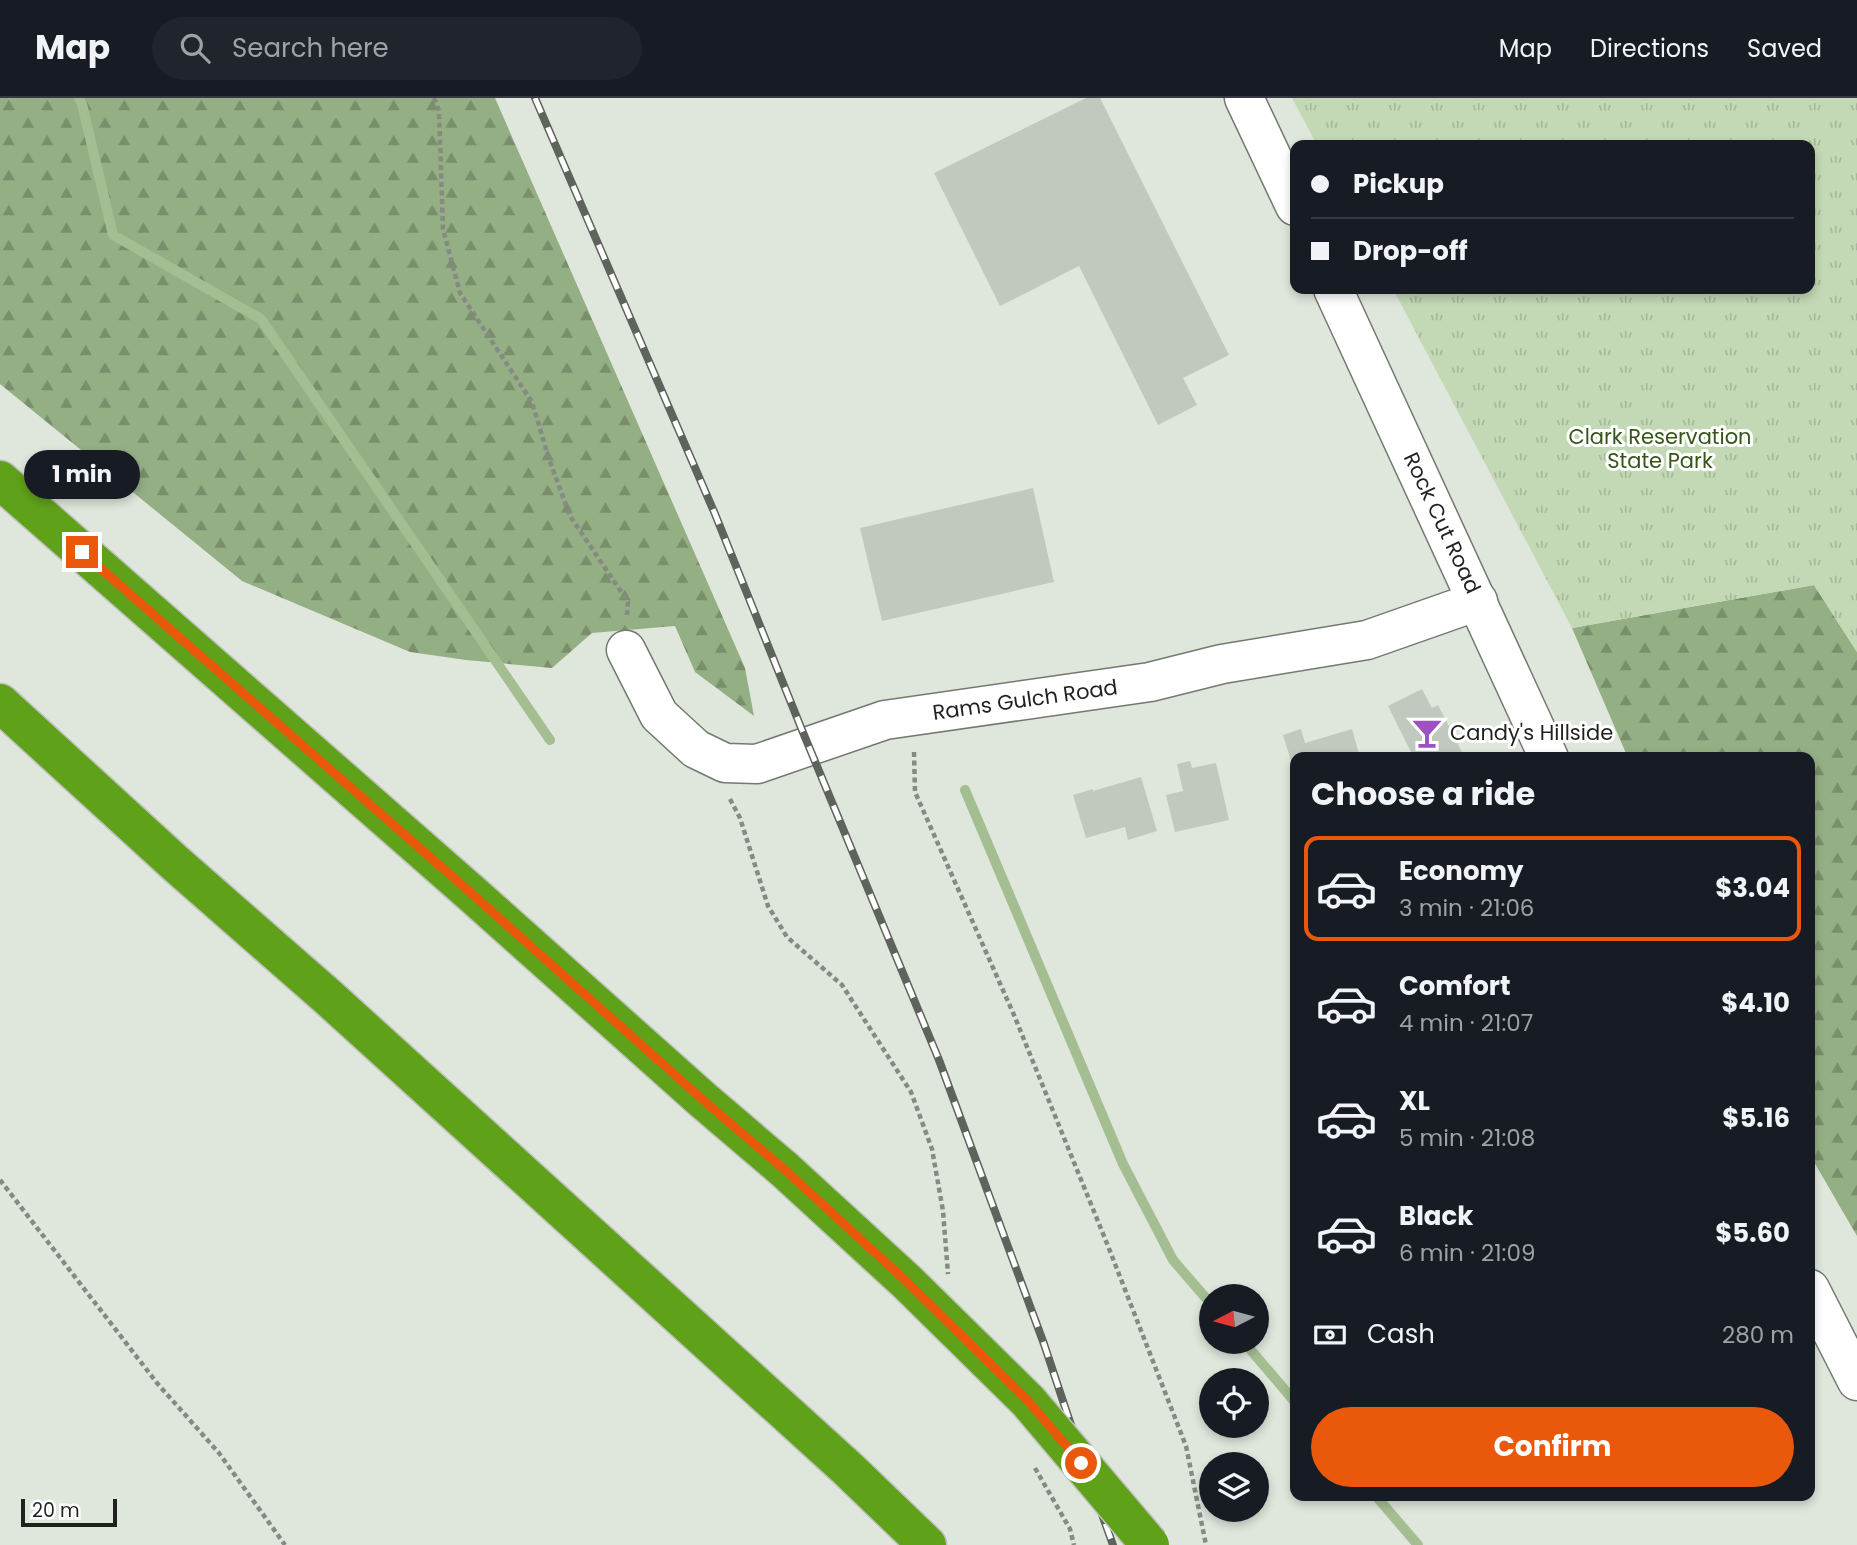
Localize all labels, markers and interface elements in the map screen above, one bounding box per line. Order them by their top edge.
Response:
search box [152,17,642,80]
text: Map [35,24,110,71]
icon: search [176,29,214,67]
text: Search here [232,30,389,66]
text: Map [1499,32,1552,65]
text: Directions [1590,32,1709,65]
text: Saved [1747,32,1822,65]
text: Pickup [1353,166,1444,202]
text: Drop-off [1353,233,1468,269]
park label: Clark Reservation State Park [1568,422,1752,475]
street label: Rock Cut Road [1397,447,1488,598]
callout: 1 min [24,450,140,500]
text: 1 min [52,458,112,490]
route end [66,536,98,568]
street label: Rams Gulch Road [931,672,1119,727]
bar icon: Candy's Hillside [1410,716,1444,750]
place label: Candy's Hillside [1450,718,1613,747]
text: Choose a ride [1311,771,1535,816]
text: Economy [1399,853,1523,889]
icon: car [1315,857,1378,920]
text: $3.04 [1715,870,1790,906]
text: 3 min · 21:06 [1399,892,1534,924]
text: Comfort [1399,968,1511,1004]
icon: car [1315,972,1378,1035]
text: $4.10 [1721,985,1790,1021]
text: 4 min · 21:07 [1399,1007,1533,1039]
text: XL [1399,1083,1430,1119]
icon: car [1315,1087,1378,1150]
text: $5.16 [1722,1100,1790,1136]
text: 5 min · 21:08 [1399,1122,1535,1154]
text: Black [1399,1198,1473,1234]
icon: car [1315,1202,1378,1265]
text: $5.60 [1715,1215,1790,1251]
text: 6 min · 21:09 [1399,1237,1535,1269]
north arrow [1199,1284,1269,1354]
map controls [1199,1284,1269,1522]
icon: cash [1311,1316,1349,1354]
text: Cash [1367,1316,1435,1352]
text: 280 m [1722,1319,1794,1351]
button: locate [1199,1368,1269,1438]
button: Confirm [1311,1407,1794,1487]
route start [1065,1447,1097,1479]
button: layers [1199,1452,1269,1522]
scale bar [21,1496,117,1528]
text: 20 m [32,1497,80,1524]

